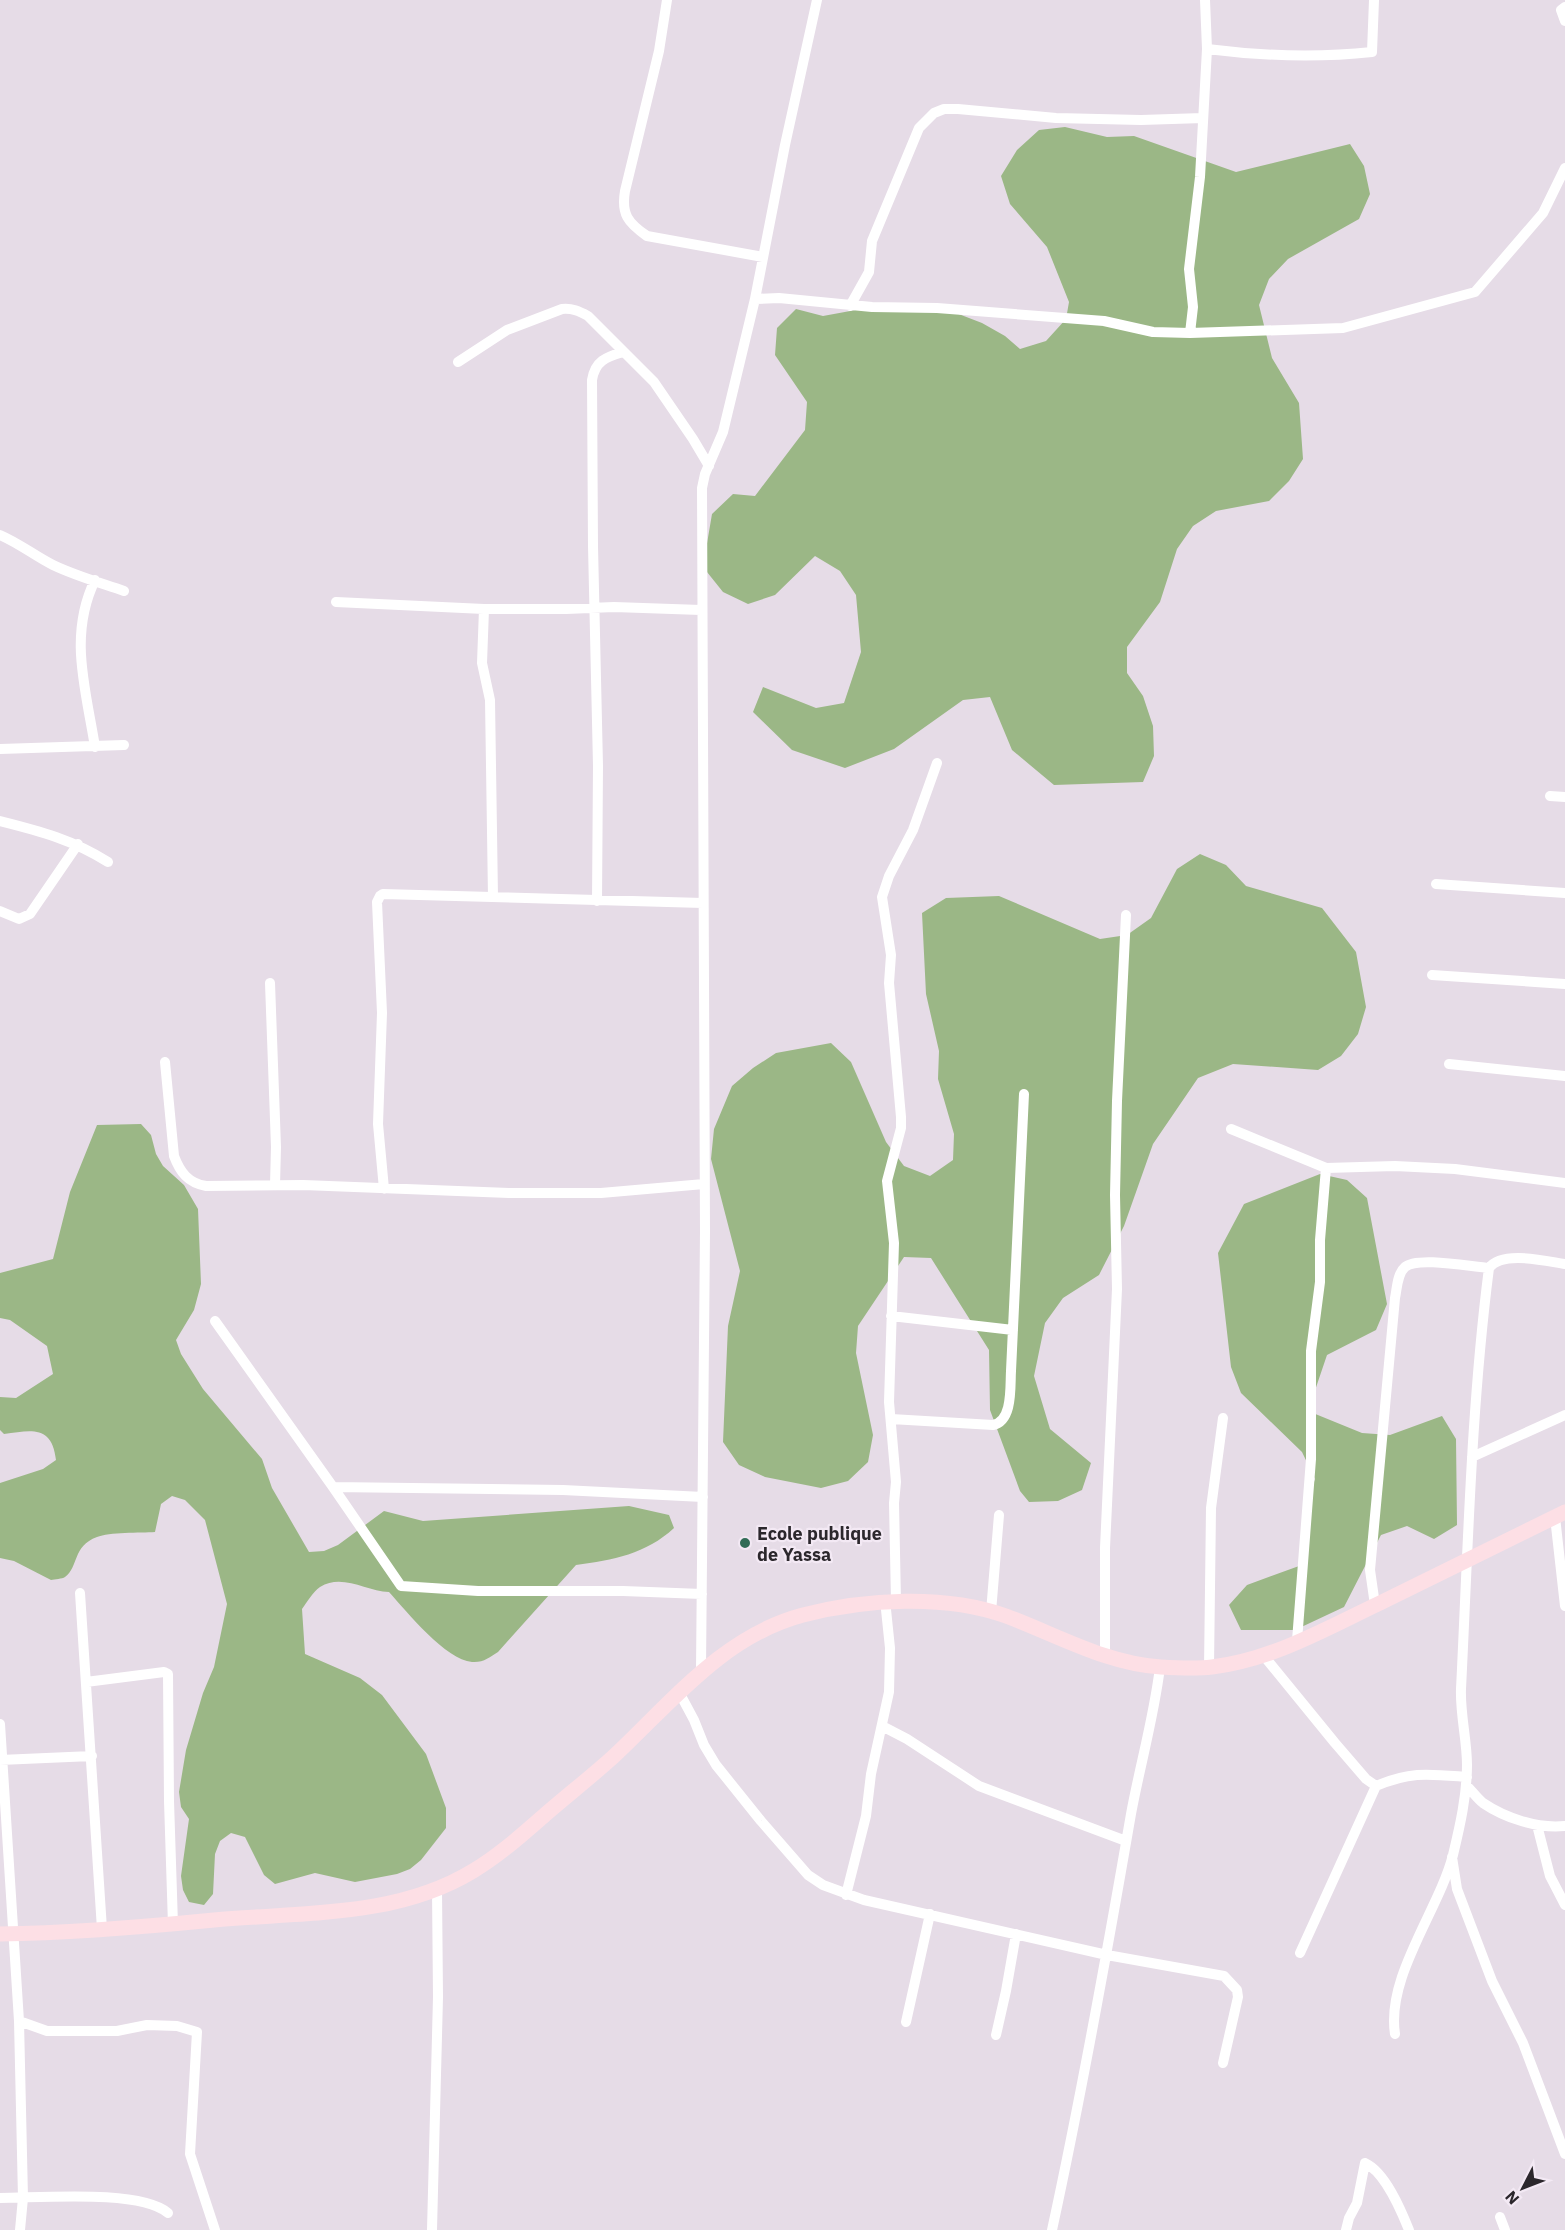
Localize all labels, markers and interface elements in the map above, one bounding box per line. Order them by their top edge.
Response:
place label: Ecole publique de Yassa [757,1522,882,1566]
marker: Ecole publique de Yassa [738,1536,752,1550]
north arrow [1493,2158,1553,2218]
text: N [1501,2187,1523,2209]

